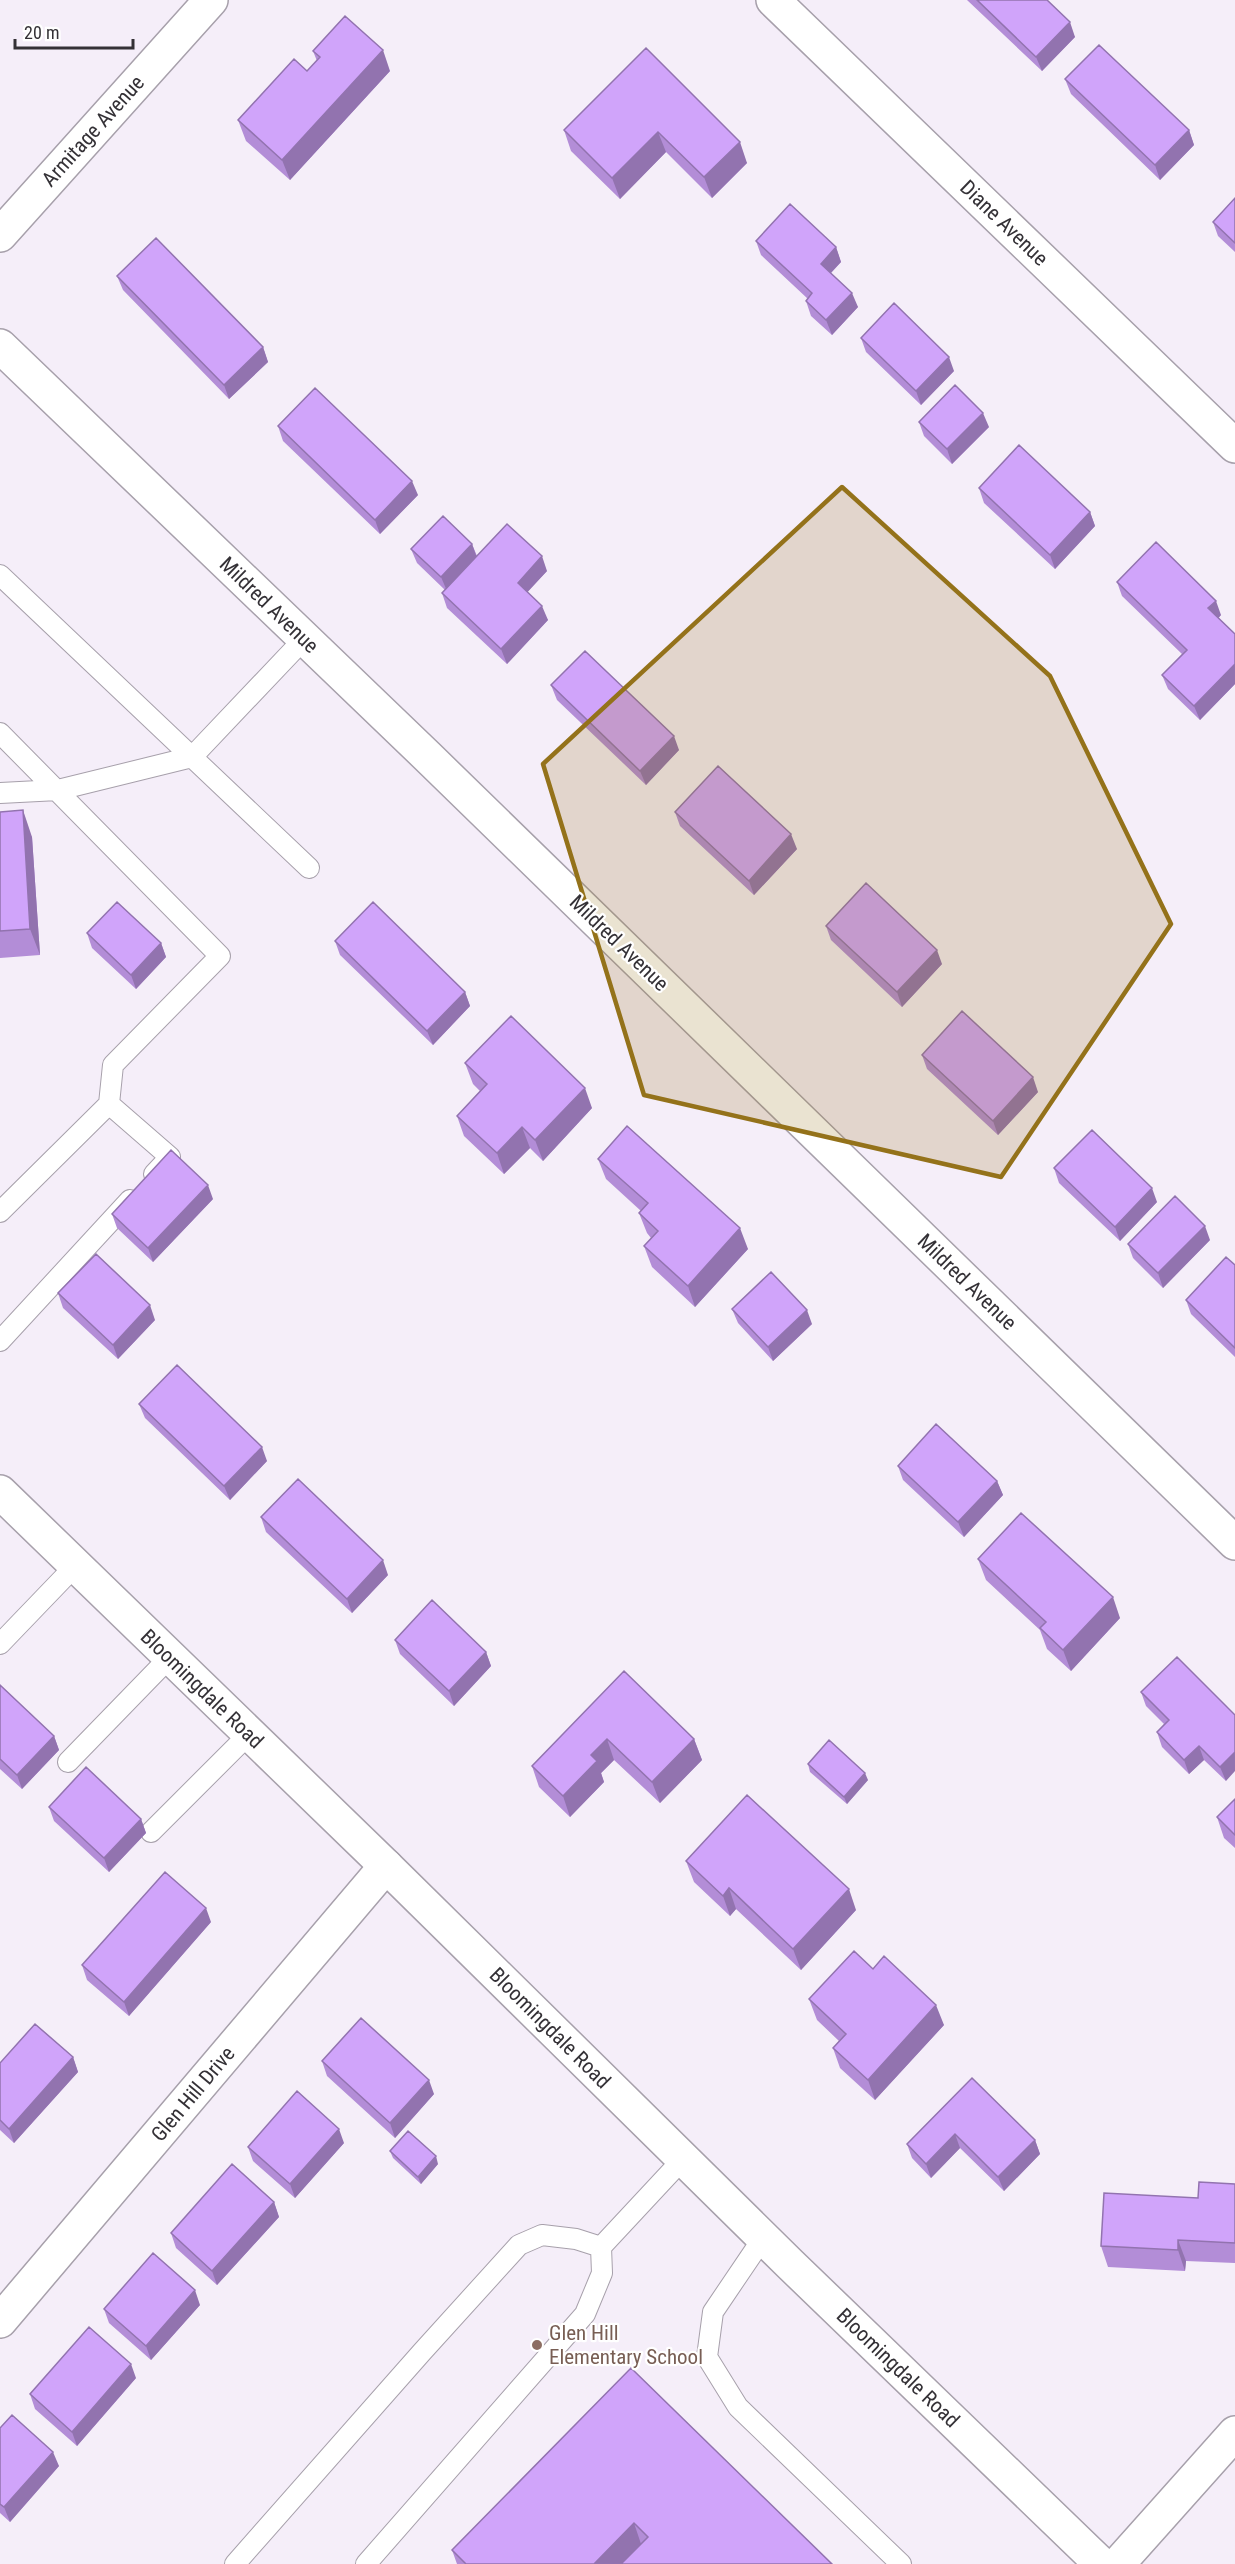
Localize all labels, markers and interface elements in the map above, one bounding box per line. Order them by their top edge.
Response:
scale bar [15,12,134,50]
text: 20 m [24,22,59,43]
street label: Armitage Avenue [37,71,149,191]
street label: Diane Avenue [955,175,1053,271]
street label: Mildred Avenue [215,552,323,658]
street label: Mildred Avenue [565,890,673,996]
street label: Mildred Avenue [913,1229,1021,1335]
street label: Bloomingdale Road [136,1625,268,1753]
street label: Bloomingdale Road [485,1963,615,2093]
street label: Glen Hill Drive [146,2042,240,2146]
street label: Bloomingdale Road [832,2304,964,2432]
place label: Glen Hill Elementary School [549,2321,703,2369]
marker: Glen Hill Elementary School [530,2338,544,2352]

